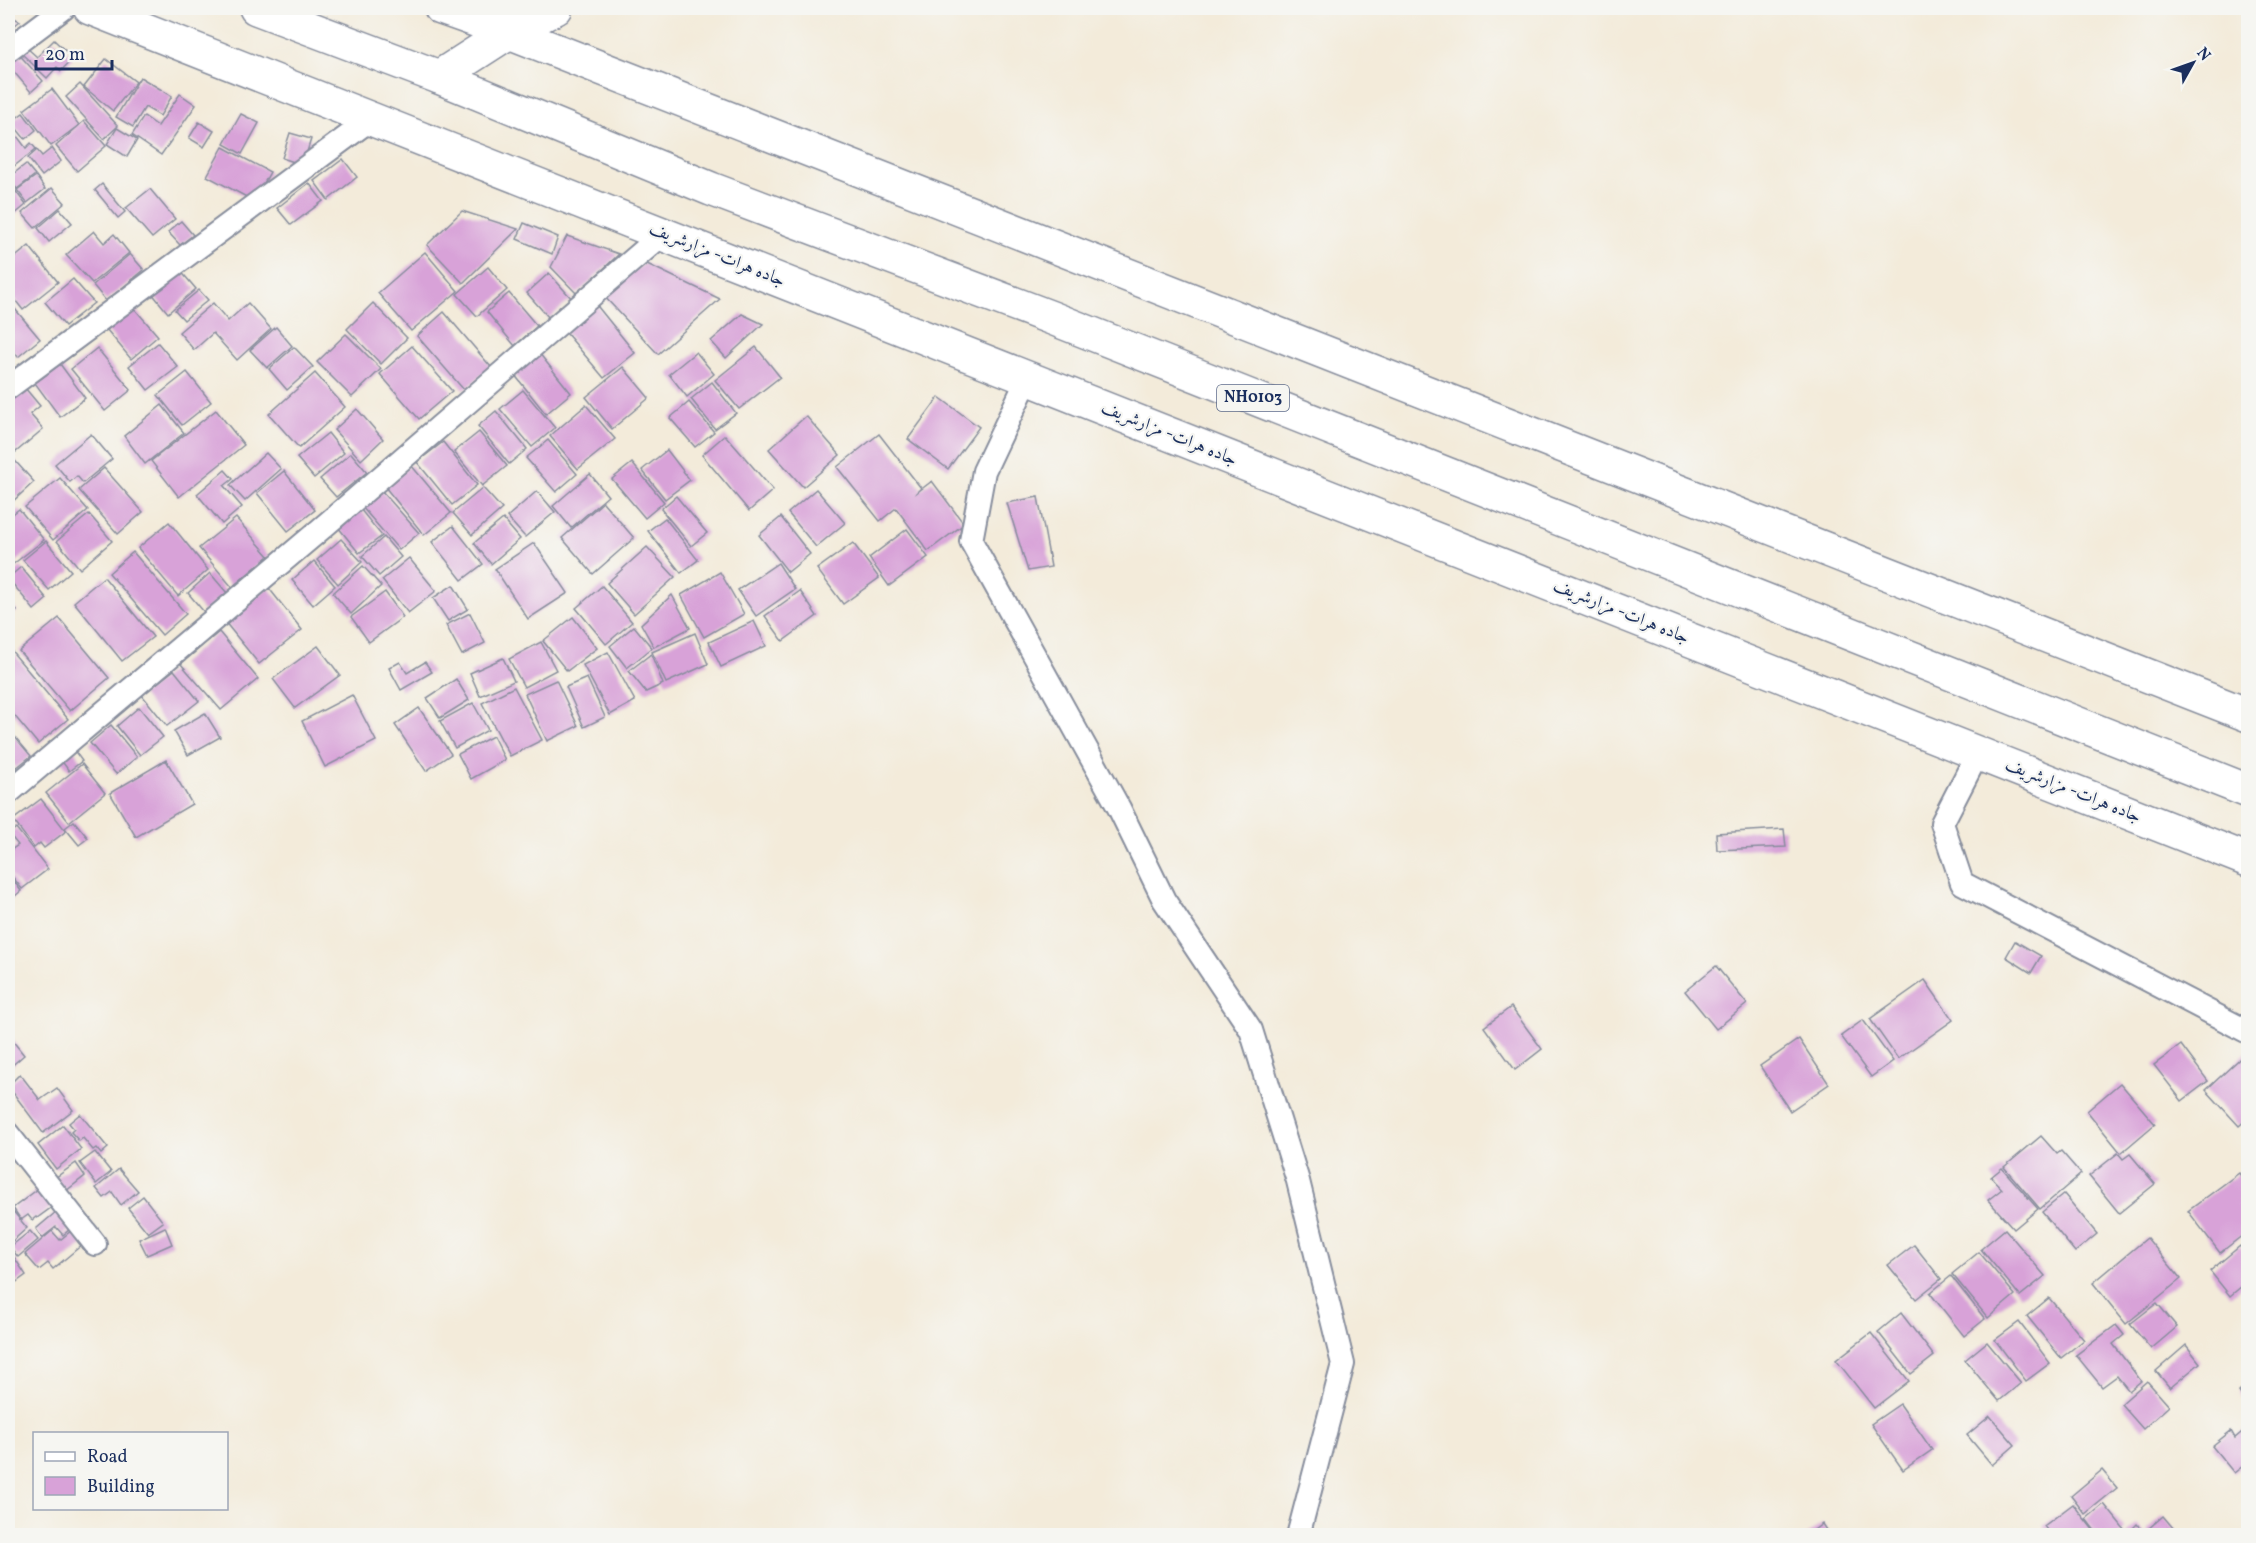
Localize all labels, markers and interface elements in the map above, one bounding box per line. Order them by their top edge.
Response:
scale bar [36,33,112,71]
north arrow [2163,33,2223,93]
text: 20 m [45,43,85,68]
text: N [2191,43,2215,66]
street label: جاده هرات- مزارشریف [645,216,789,294]
road number: NH0103 [1217,385,1289,411]
street label: جاده هرات- مزارشریف [1097,395,1241,473]
street label: جاده هرات- مزارشریف [1549,573,1693,651]
street label: جاده هرات- مزارشریف [2001,752,2145,830]
legend [33,1432,228,1510]
text: Road [87,1445,128,1470]
text: Building [87,1475,155,1500]

